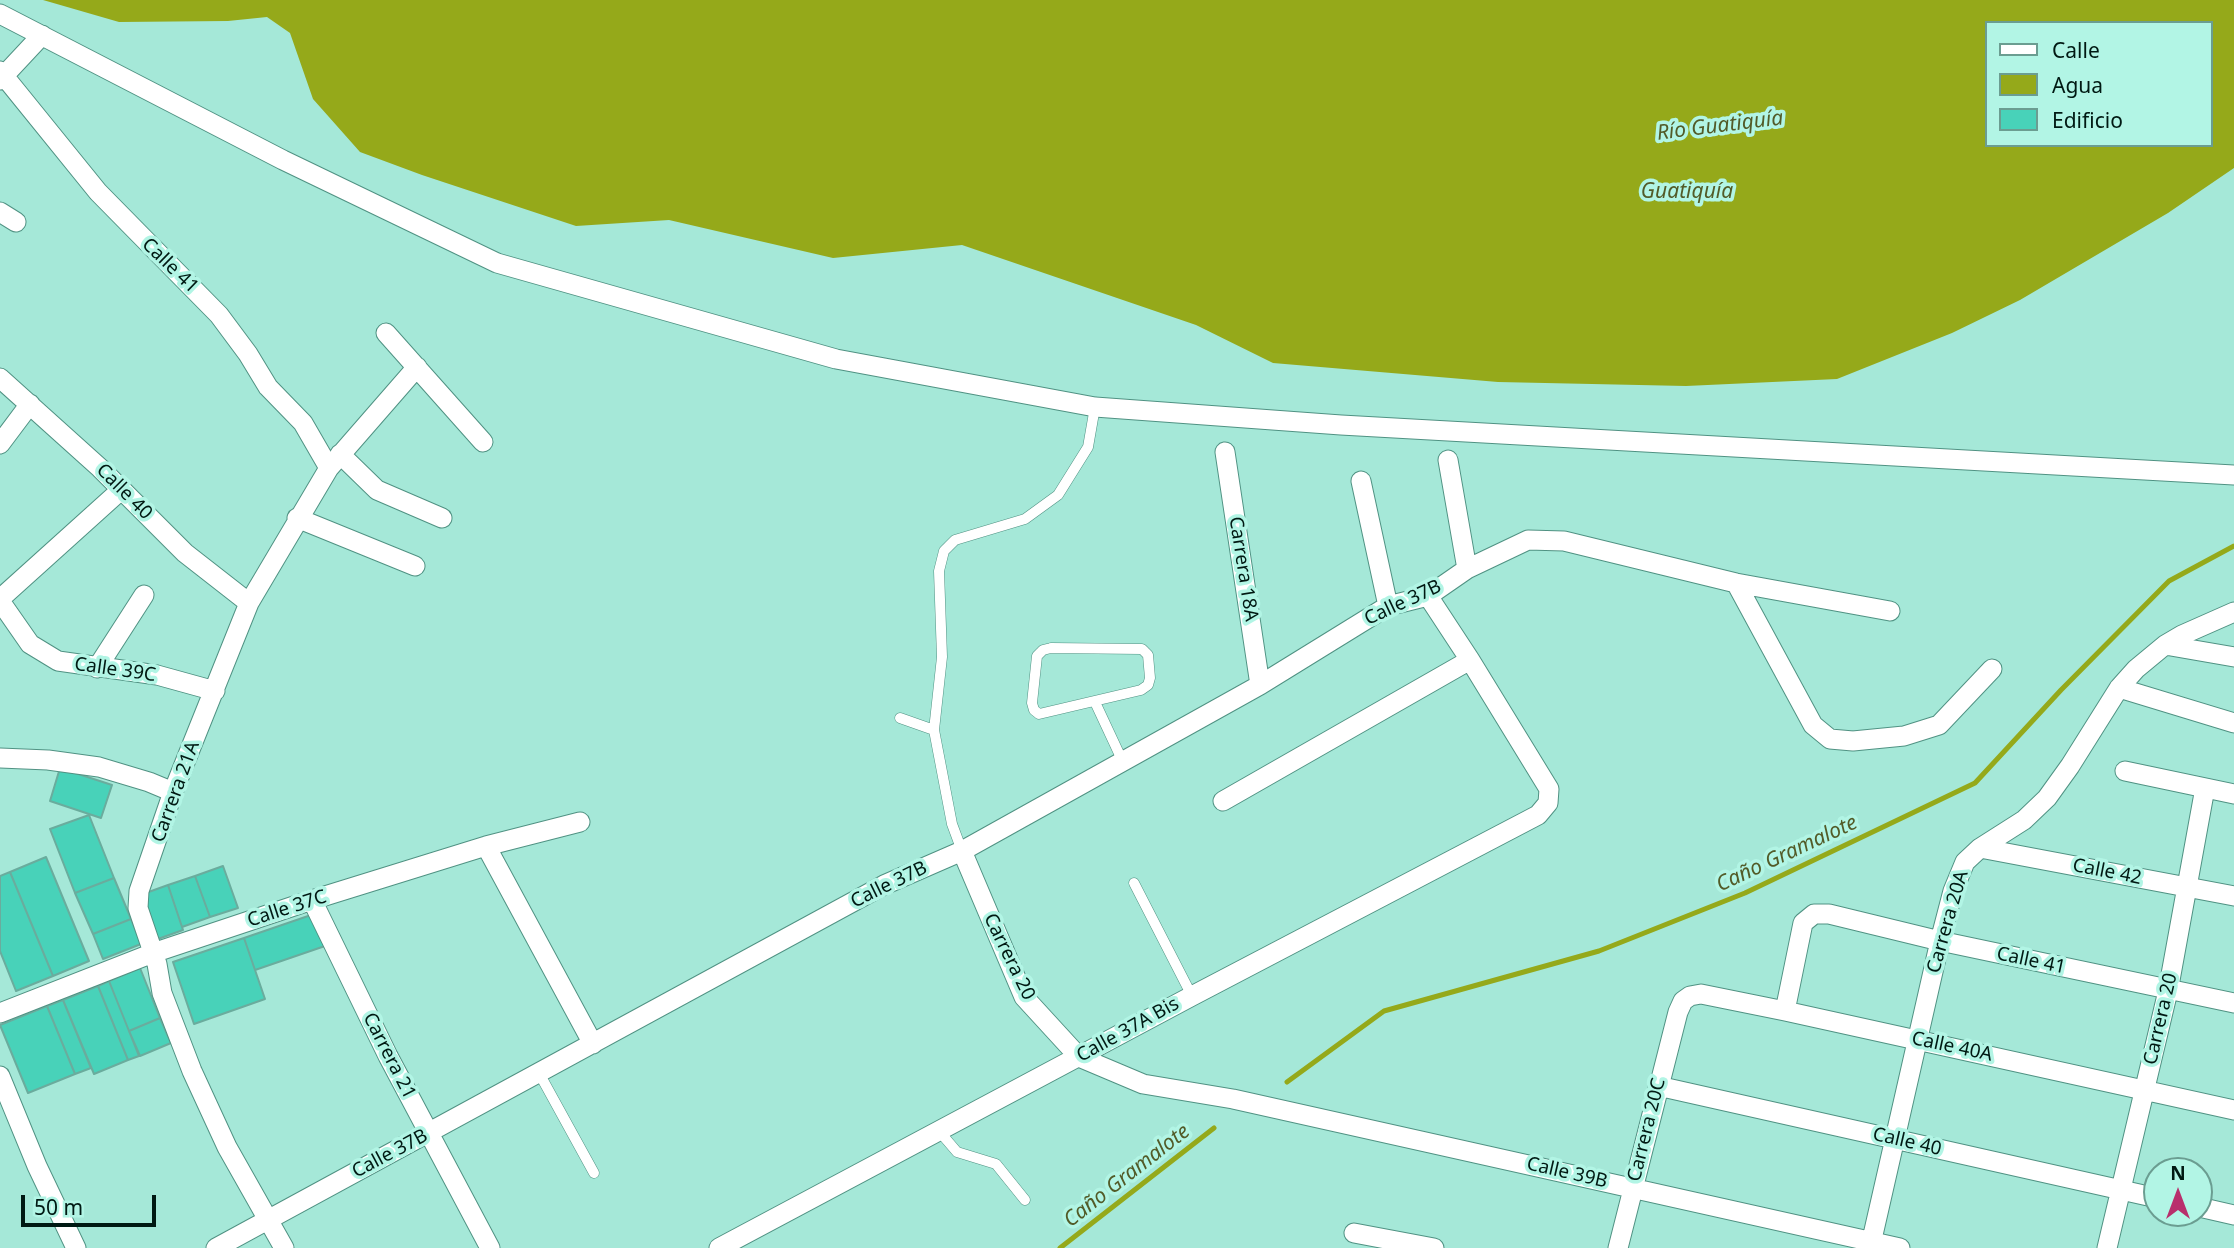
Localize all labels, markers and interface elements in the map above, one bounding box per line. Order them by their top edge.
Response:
legend [1986,21,2213,147]
text: Calle [2052,36,2100,64]
text: Agua [2052,71,2103,99]
water label: Río Guatiquía [1655,106,1785,146]
text: Edificio [2052,106,2123,134]
water label: Guatiquía [1641,179,1733,205]
street label: Calle 41 [137,234,203,298]
street label: Calle 40 [91,459,157,525]
street label: Carrera 18A [1223,515,1263,623]
street label: Calle 37B [1361,575,1445,631]
street label: Calle 39C [73,653,157,687]
street label: Carrera 21A [147,738,205,846]
water label: Caño Gramalote [1712,810,1862,898]
street label: Calle 42 [2071,854,2143,890]
street label: Calle 37B [847,857,931,913]
street label: Carrera 20A [1922,868,1974,976]
street label: Calle 37C [245,886,329,932]
street label: Carrera 20 [978,910,1040,1004]
street label: Calle 41 [1994,943,2068,979]
street label: Carrera 20 [2139,971,2183,1067]
street label: Calle 37A Bis [1073,993,1183,1067]
street label: Carrera 21 [358,1009,420,1103]
street label: Calle 40A [1910,1027,1994,1067]
street label: Carrera 20C [1623,1076,1671,1184]
water label: Caño Gramalote [1059,1119,1195,1233]
street label: Calle 40 [1870,1123,1944,1161]
street label: Calle 37B [348,1125,432,1183]
street label: Calle 39B [1524,1153,1610,1193]
north arrow [2143,1157,2213,1227]
text: N [2170,1160,2186,1186]
scale bar [24,1182,159,1226]
text: 50 m [34,1193,83,1221]

